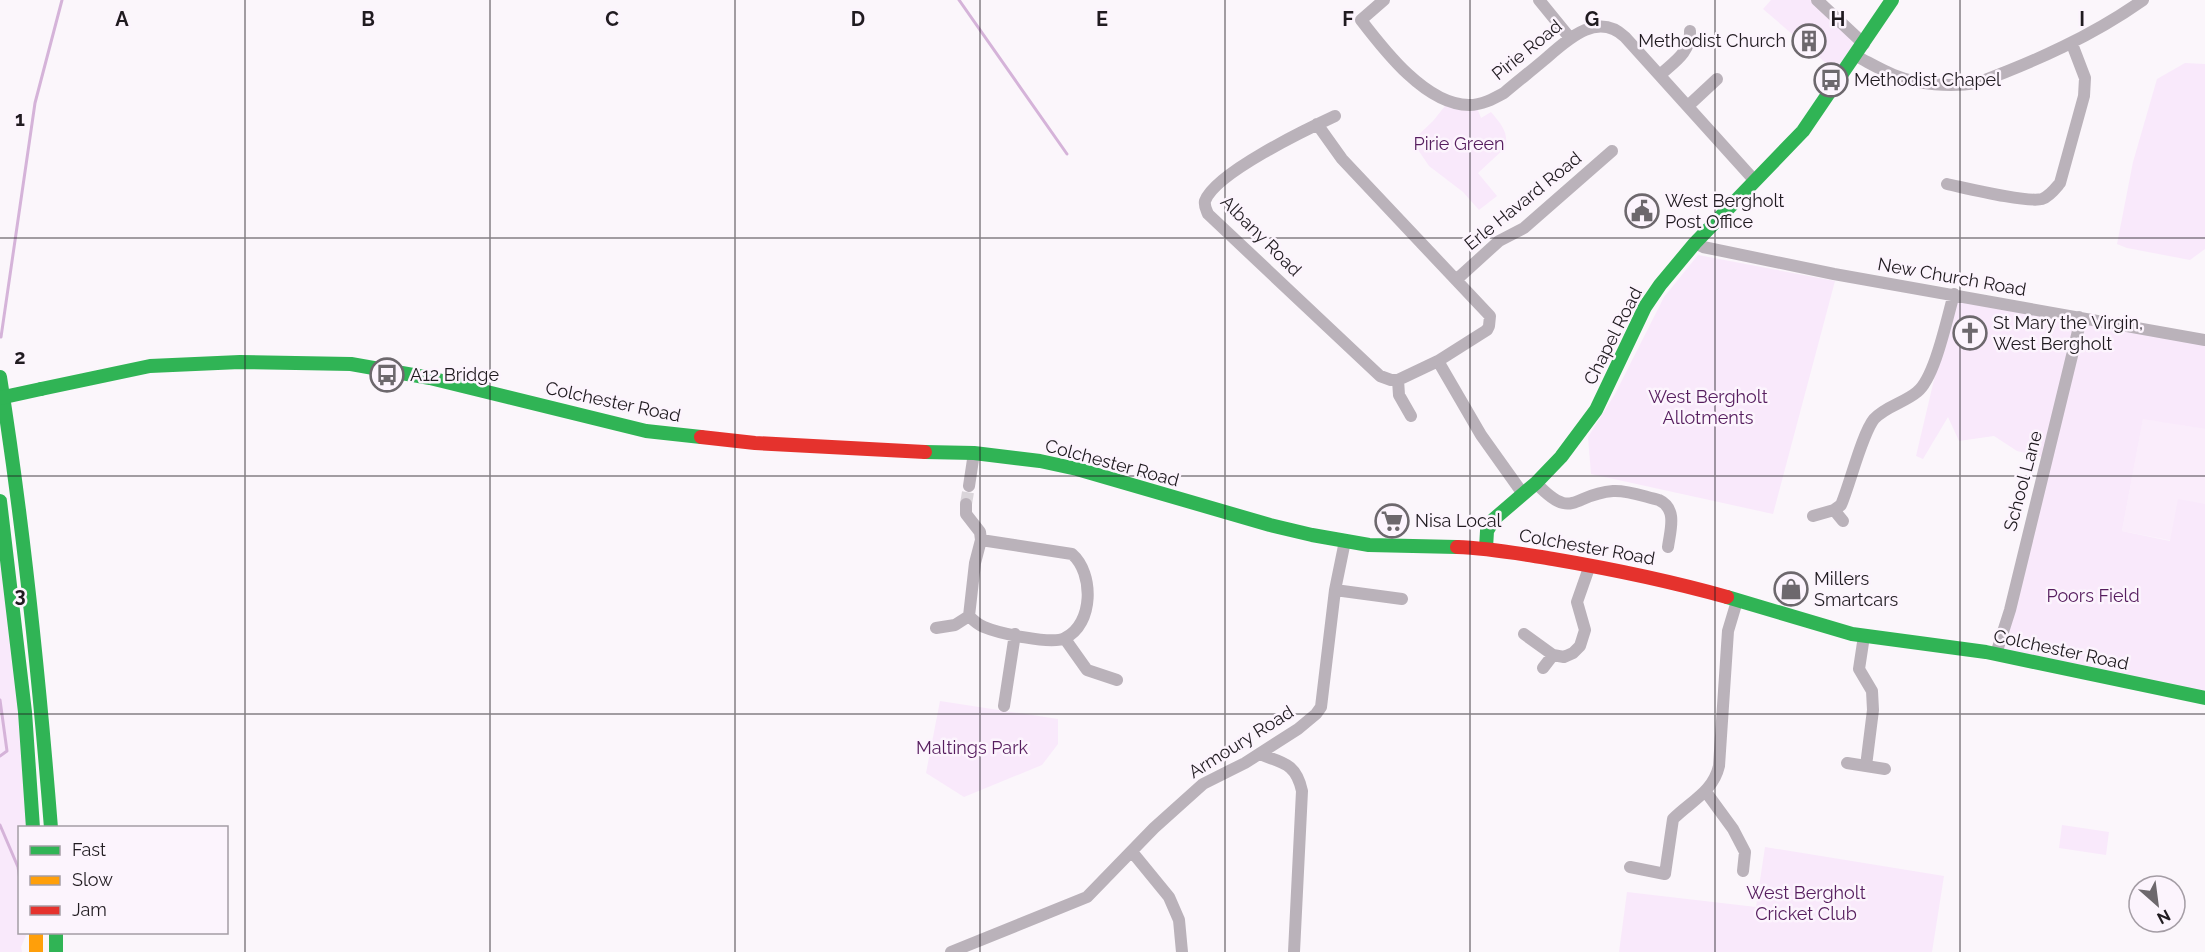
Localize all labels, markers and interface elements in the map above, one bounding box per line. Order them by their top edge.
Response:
text: A [115,7,129,31]
text: B [361,7,375,31]
text: C [605,7,619,31]
text: D [851,7,865,31]
text: E [1096,7,1108,31]
text: F [1342,7,1354,31]
text: G [1585,7,1599,31]
text: H [1831,7,1845,31]
text: I [2079,7,2085,31]
street label: Pirie Road [1488,15,1566,84]
building icon: Methodist Church [1791,23,1827,59]
place label: Methodist Church [1638,30,1786,51]
bus stop icon: Methodist Chapel [1813,62,1849,98]
place label: Methodist Chapel [1854,69,2001,90]
text: 1 [15,107,25,131]
park label: Pirie Green [1413,133,1505,154]
street label: Erle Havard Road [1460,147,1585,254]
place label: West Bergholt Post Office [1665,190,1784,232]
street label: Albany Road [1217,191,1306,280]
public building icon: West Bergholt Post Office [1624,193,1660,229]
street label: New Church Road [1876,253,2028,300]
street label: Chapel Road [1579,284,1646,388]
place label: St Mary the Virgin, West Bergholt [1993,312,2143,354]
church icon: St Mary the Virgin, West Bergholt [1952,315,1988,351]
text: 2 [14,345,26,369]
bus stop icon: A12 Bridge [369,357,405,393]
place label: A12 Bridge [410,364,499,385]
street label: Colchester Road [544,377,683,426]
park label: West Bergholt Allotments [1648,386,1768,428]
street label: School Lane [1999,428,2046,533]
street label: Colchester Road [1043,435,1181,490]
supermarket icon: Nisa Local [1374,503,1410,539]
place label: Nisa Local [1415,510,1502,531]
street label: Colchester Road [1517,524,1657,569]
place label: Millers Smartcars [1814,568,1898,610]
shop icon: Millers Smartcars [1773,571,1809,607]
text: 3 [14,583,26,607]
park label: Poors Field [2046,585,2140,606]
street label: Colchester Road [1992,625,2131,674]
street label: Armoury Road [1184,701,1297,782]
park label: Maltings Park [916,737,1028,758]
legend [18,826,228,934]
text: Fast [72,839,106,860]
text: Slow [72,869,113,890]
north arrow [2127,874,2187,934]
park label: West Bergholt Cricket Club [1746,882,1866,924]
text: Jam [72,899,107,920]
text: N [2154,906,2174,928]

